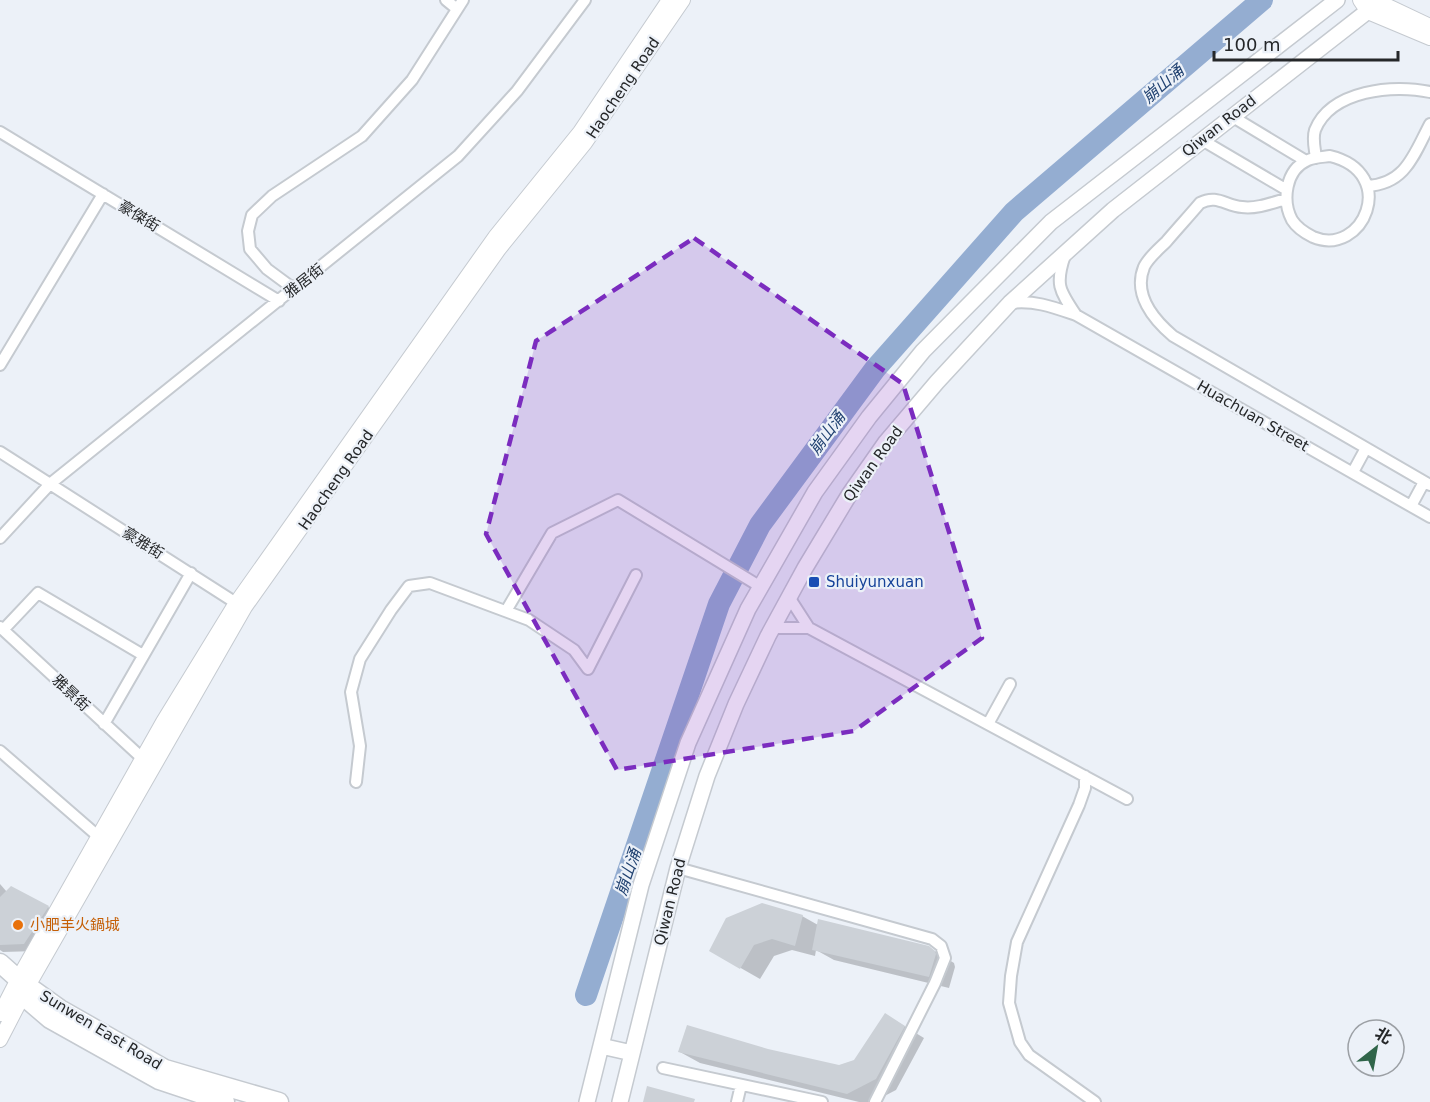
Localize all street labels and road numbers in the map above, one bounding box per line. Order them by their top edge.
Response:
street label: Haocheng Road [583,34,663,142]
street label: Qiwan Road [1178,91,1260,161]
street label: 豪傑街 [115,197,163,235]
street label: 雅居街 [281,260,327,302]
street label: Huachuan Street [1194,377,1312,455]
street label: Qiwan Road [839,423,907,505]
street label: Haocheng Road [295,426,377,534]
street label: 豪雅街 [119,523,167,563]
street label: 雅景街 [48,671,94,715]
street label: Qiwan Road [650,856,690,948]
street label: Sunwen East Road [37,986,165,1074]

